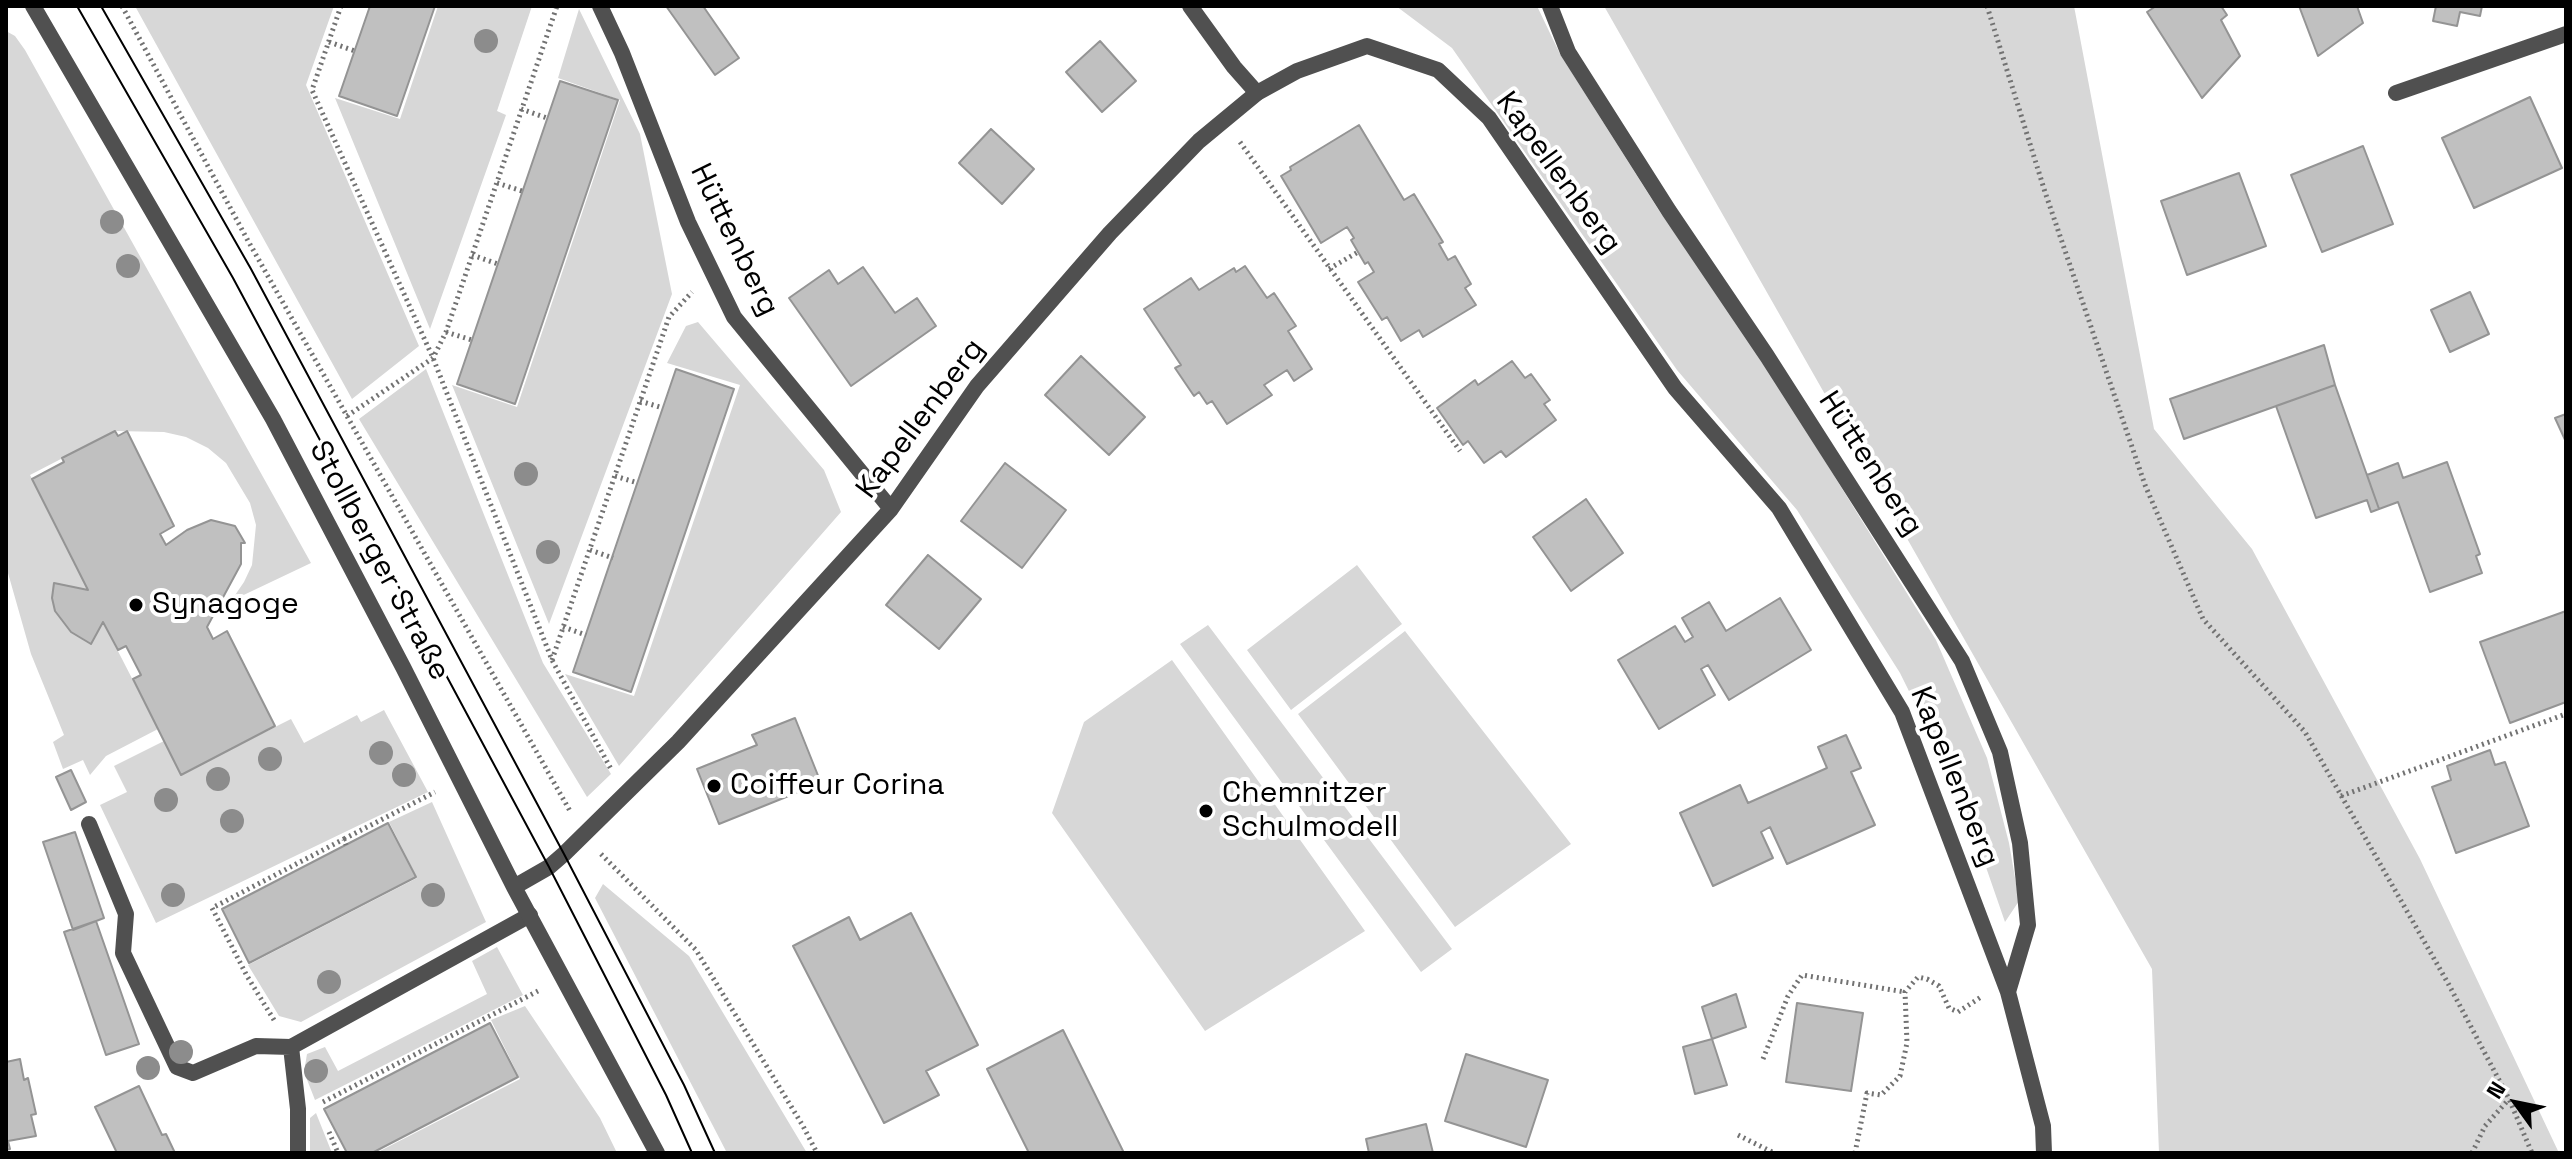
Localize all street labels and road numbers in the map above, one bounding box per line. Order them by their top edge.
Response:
street label: Kapellenberg [1487,85,1629,261]
street label: Hüttenberg [682,158,786,322]
street label: Kapellenberg [849,332,993,506]
street label: Hüttenberg [1810,385,1930,543]
street label: Stollberger Straße [301,435,457,687]
street label: Kapellenberg [1902,682,2006,872]

